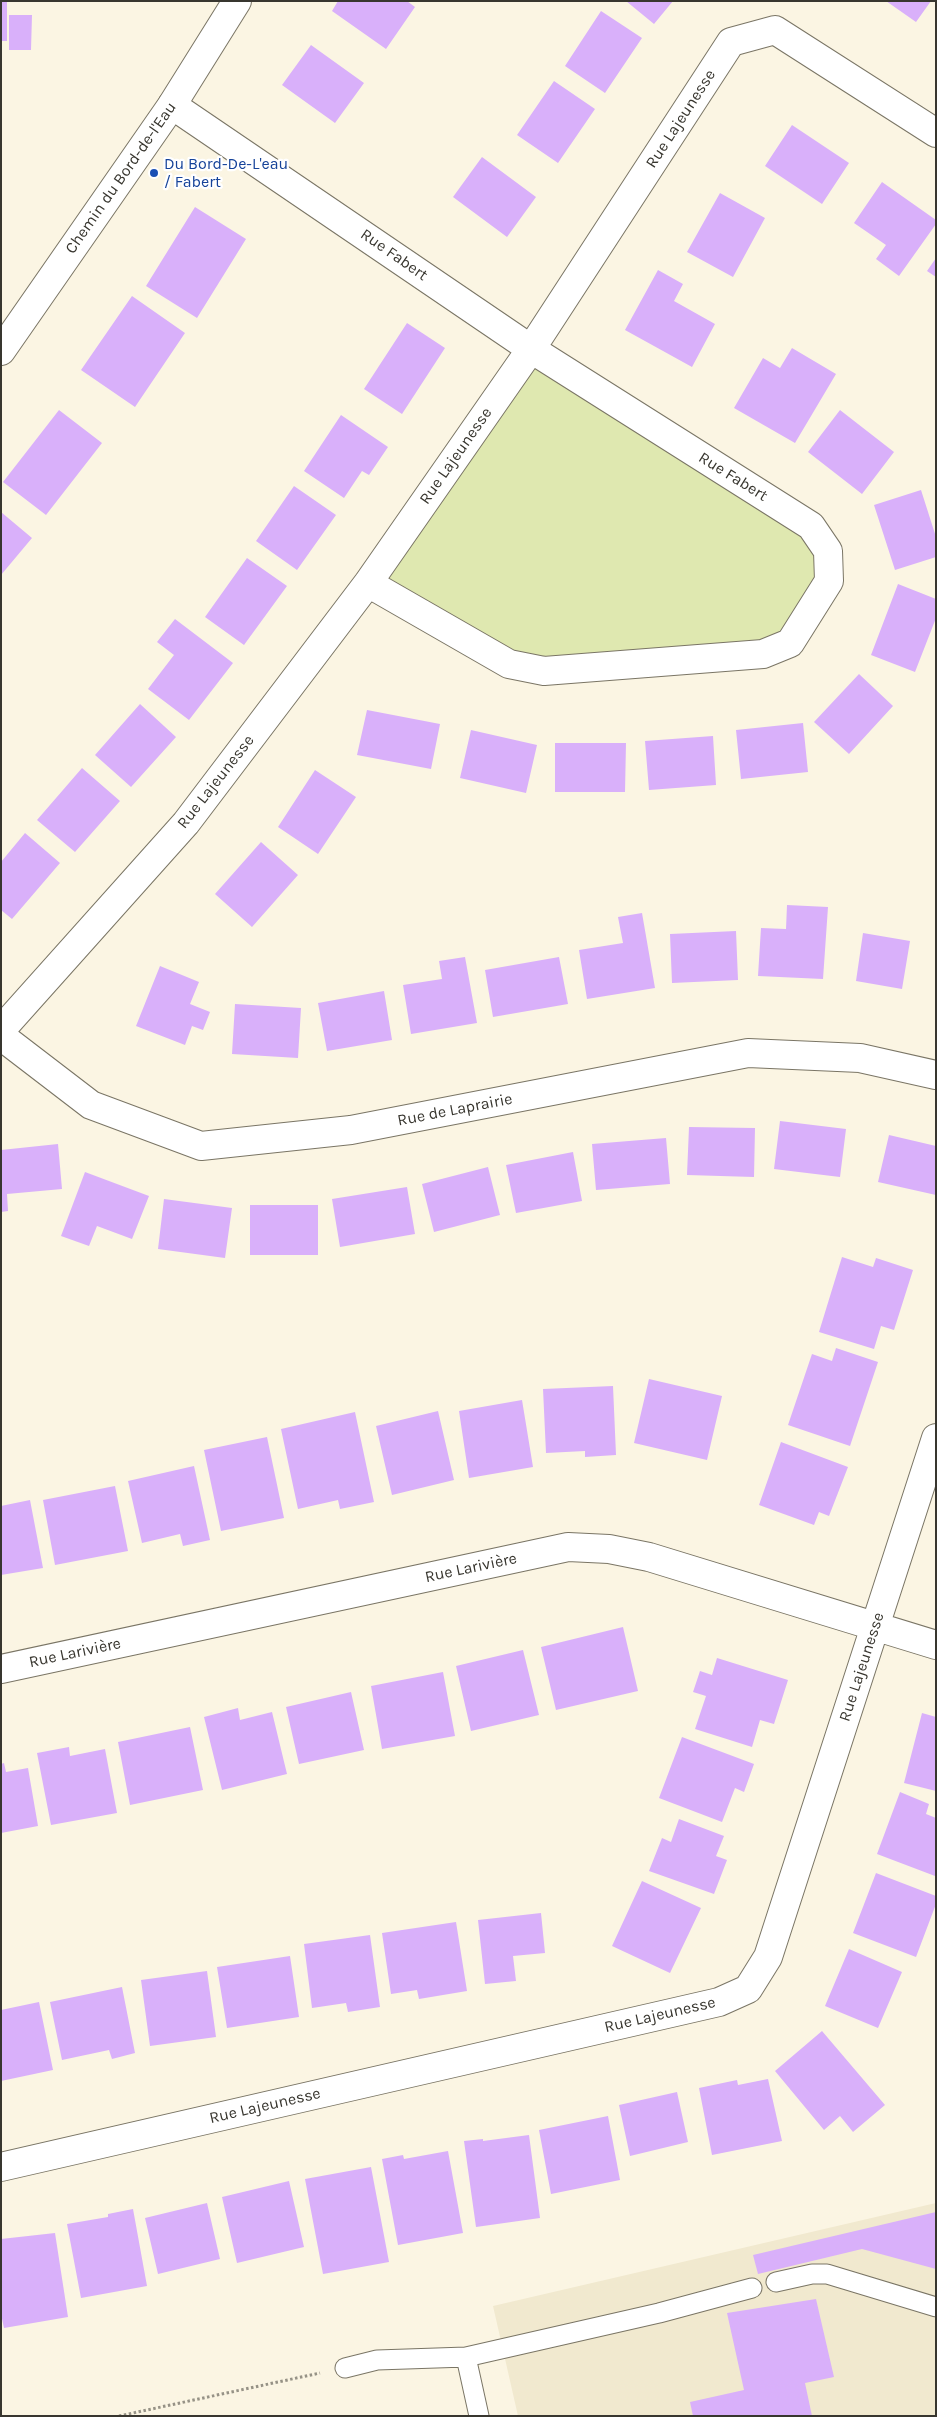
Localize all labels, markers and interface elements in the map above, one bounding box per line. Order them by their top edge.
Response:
street label: Rue Lajeunesse [642,66,720,172]
street label: Chemin du Bord-de-l'Eau [61,98,181,258]
place label: Du Bord-De-L'eau / Fabert [164,154,288,192]
marker: Du Bord-De-L'eau / Fabert [148,167,160,179]
street label: Rue Fabert [357,225,431,285]
street label: Rue Lajeunesse [416,404,496,508]
street label: Rue Fabert [695,448,771,506]
street label: Rue Lajeunesse [173,731,259,833]
street label: Rue de Laprairie [396,1089,514,1131]
street label: Rue Larivière [423,1549,519,1587]
street label: Rue Lajeunesse [835,1610,889,1724]
street label: Rue Larivière [27,1634,123,1672]
street label: Rue Lajeunesse [602,1993,718,2037]
street label: Rue Lajeunesse [207,2084,323,2128]

